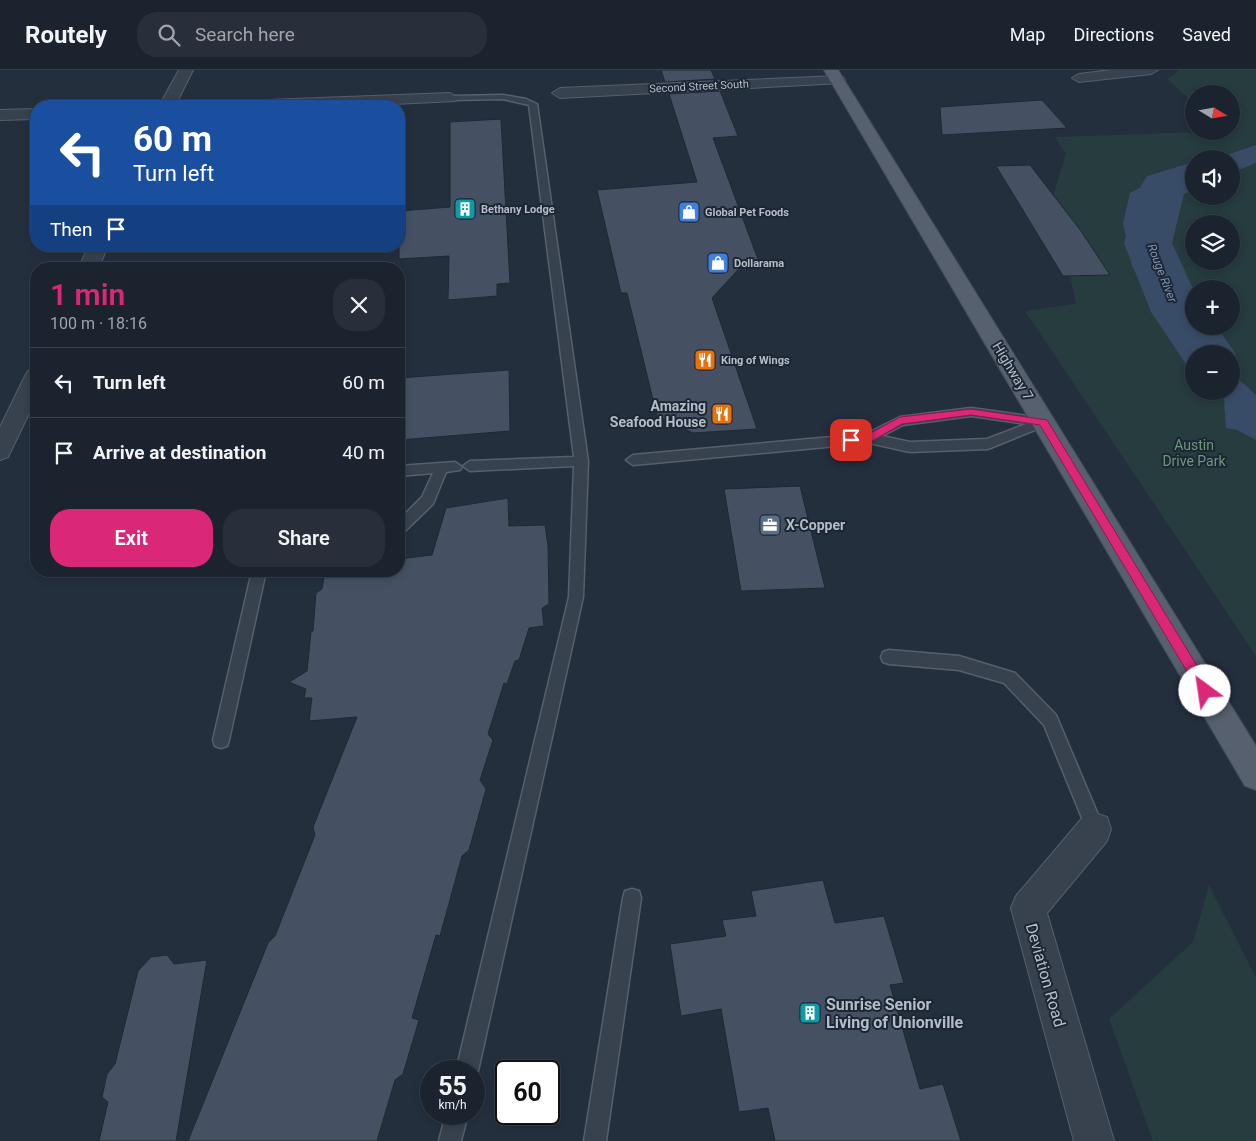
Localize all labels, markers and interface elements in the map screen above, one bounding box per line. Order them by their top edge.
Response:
search box [137,12,487,57]
text: Routely [25,21,107,49]
icon: search [155,21,183,49]
text: Search here [195,23,295,46]
text: Map [1010,24,1045,45]
text: Directions [1073,24,1154,45]
text: Saved [1182,24,1231,45]
street label: Second Street South [649,77,749,96]
north arrow [1185,85,1240,140]
map controls [1185,85,1240,400]
text: 60 m [133,119,212,160]
icon: left [50,120,115,185]
button: sound [1185,150,1240,205]
text: Turn left [133,161,214,186]
building icon: Bethany Lodge [453,197,477,221]
shop icon: Global Pet Foods [677,200,701,224]
place label: Bethany Lodge [481,203,555,216]
place label: Global Pet Foods [705,206,789,219]
icon: arrive [102,215,130,243]
button: layers [1185,215,1240,270]
text: Then [50,218,92,241]
water label: Rouge River [1144,242,1180,305]
shop icon: Dollarama [706,251,730,275]
place label: Dollarama [734,257,784,270]
text: 1 min [50,277,125,312]
button: close [333,279,385,331]
button: + [1185,280,1240,335]
text: 100 m · 18:16 [50,314,147,333]
street label: Highway 7 [989,339,1037,403]
button: − [1185,345,1240,400]
restaurant icon: King of Wings [693,348,717,372]
place label: King of Wings [721,354,790,367]
icon: left [50,369,78,397]
text: Turn left [93,371,166,394]
text: 60 m [342,371,385,394]
place label: Amazing Seafood House [610,398,706,430]
restaurant icon: Amazing Seafood House [710,402,734,426]
pin [830,419,872,461]
icon: arrive [837,426,865,454]
park label: Austin Drive Park [1162,437,1226,469]
icon: arrive [50,439,78,467]
text: Arrive at destination [93,441,266,464]
text: 40 m [342,441,385,464]
button: Exit [50,509,213,567]
button: Share [223,509,385,567]
office icon: X-Copper [758,513,782,537]
place label: X-Copper [786,517,845,533]
position arrow [1178,664,1230,716]
street label: Deviation Road [1022,921,1069,1029]
place label: Sunrise Senior Living of Unionville [826,995,964,1032]
building icon: Sunrise Senior Living of Unionville [798,1001,822,1025]
speed limit sign: 60 [495,1060,560,1125]
text: 55 [438,1072,467,1101]
text: km/h [438,1098,467,1112]

